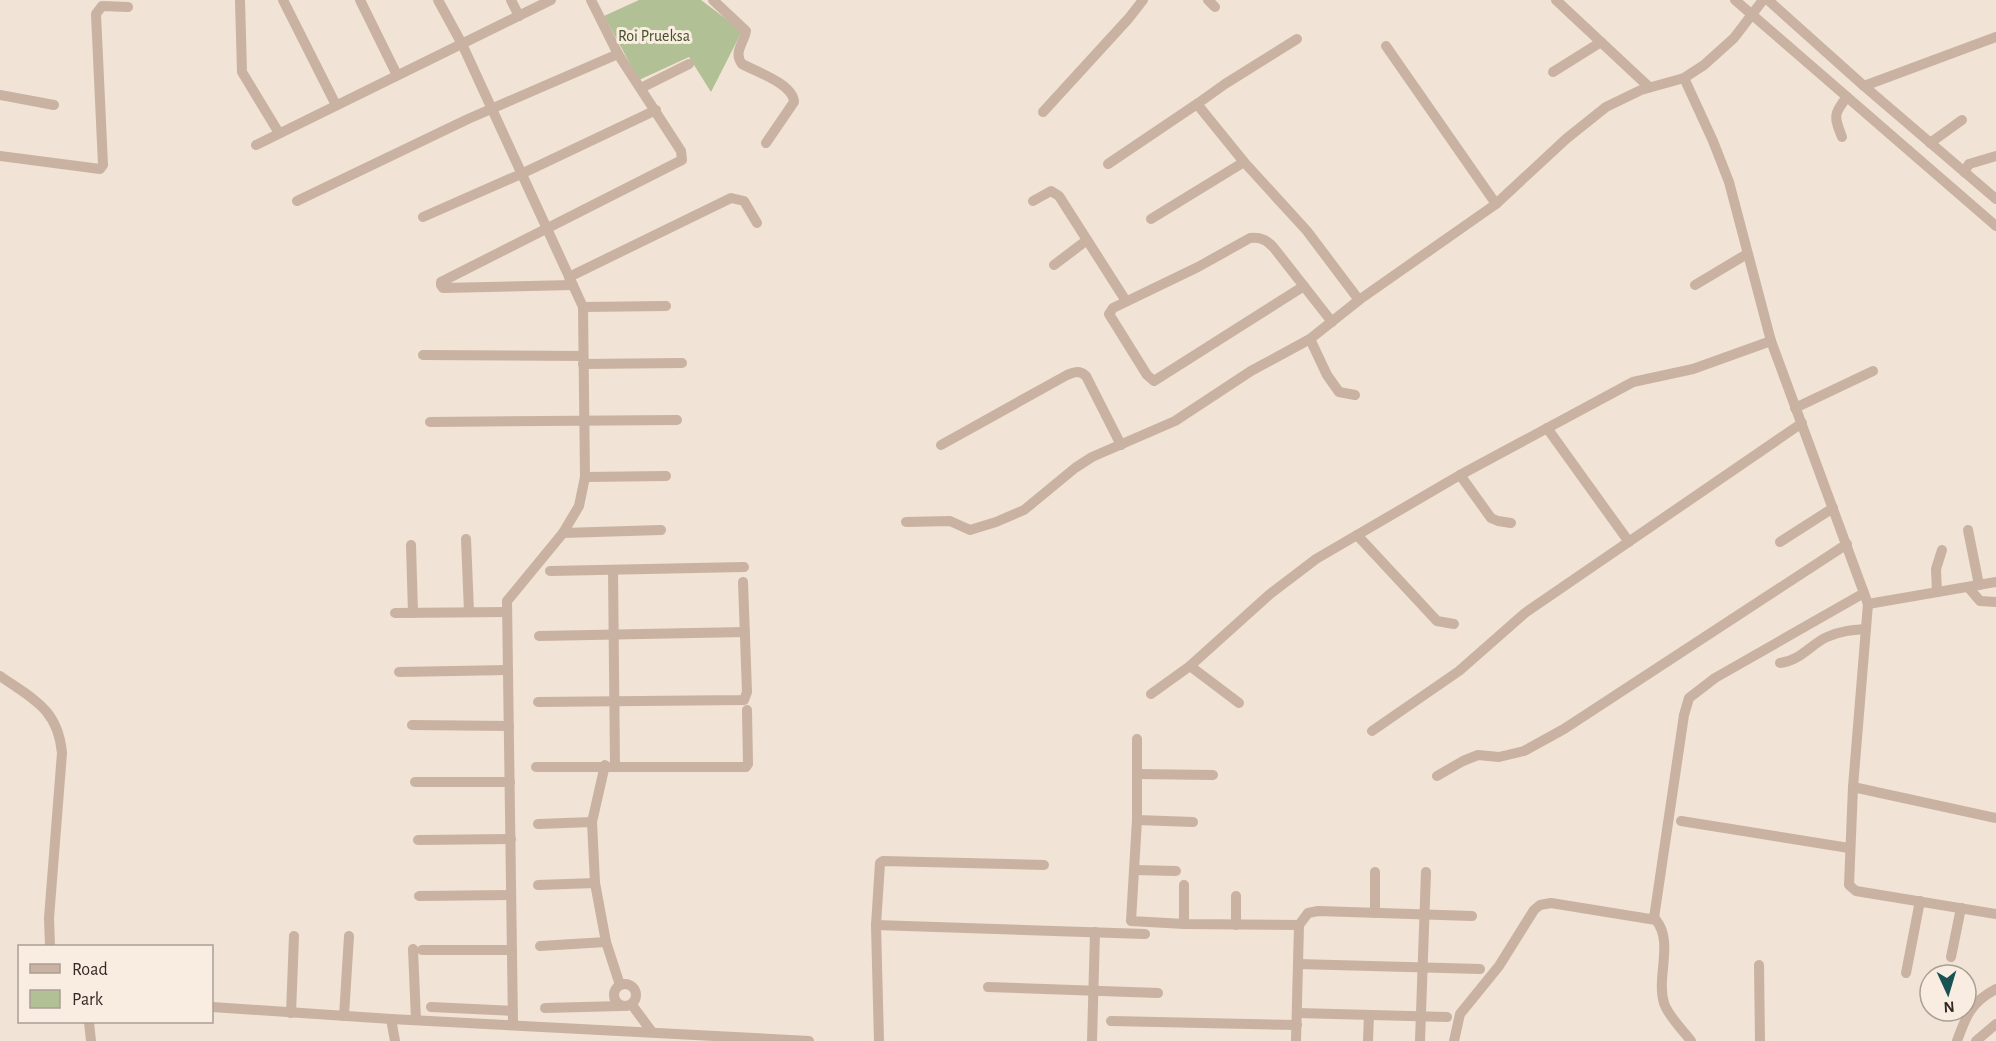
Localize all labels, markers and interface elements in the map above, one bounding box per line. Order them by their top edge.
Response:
park label: Roi Prueksa [618,28,690,44]
legend [18,945,213,1023]
text: Road [72,961,108,979]
north arrow [1918,963,1978,1023]
text: Park [72,991,104,1009]
text: N [1943,999,1955,1015]

